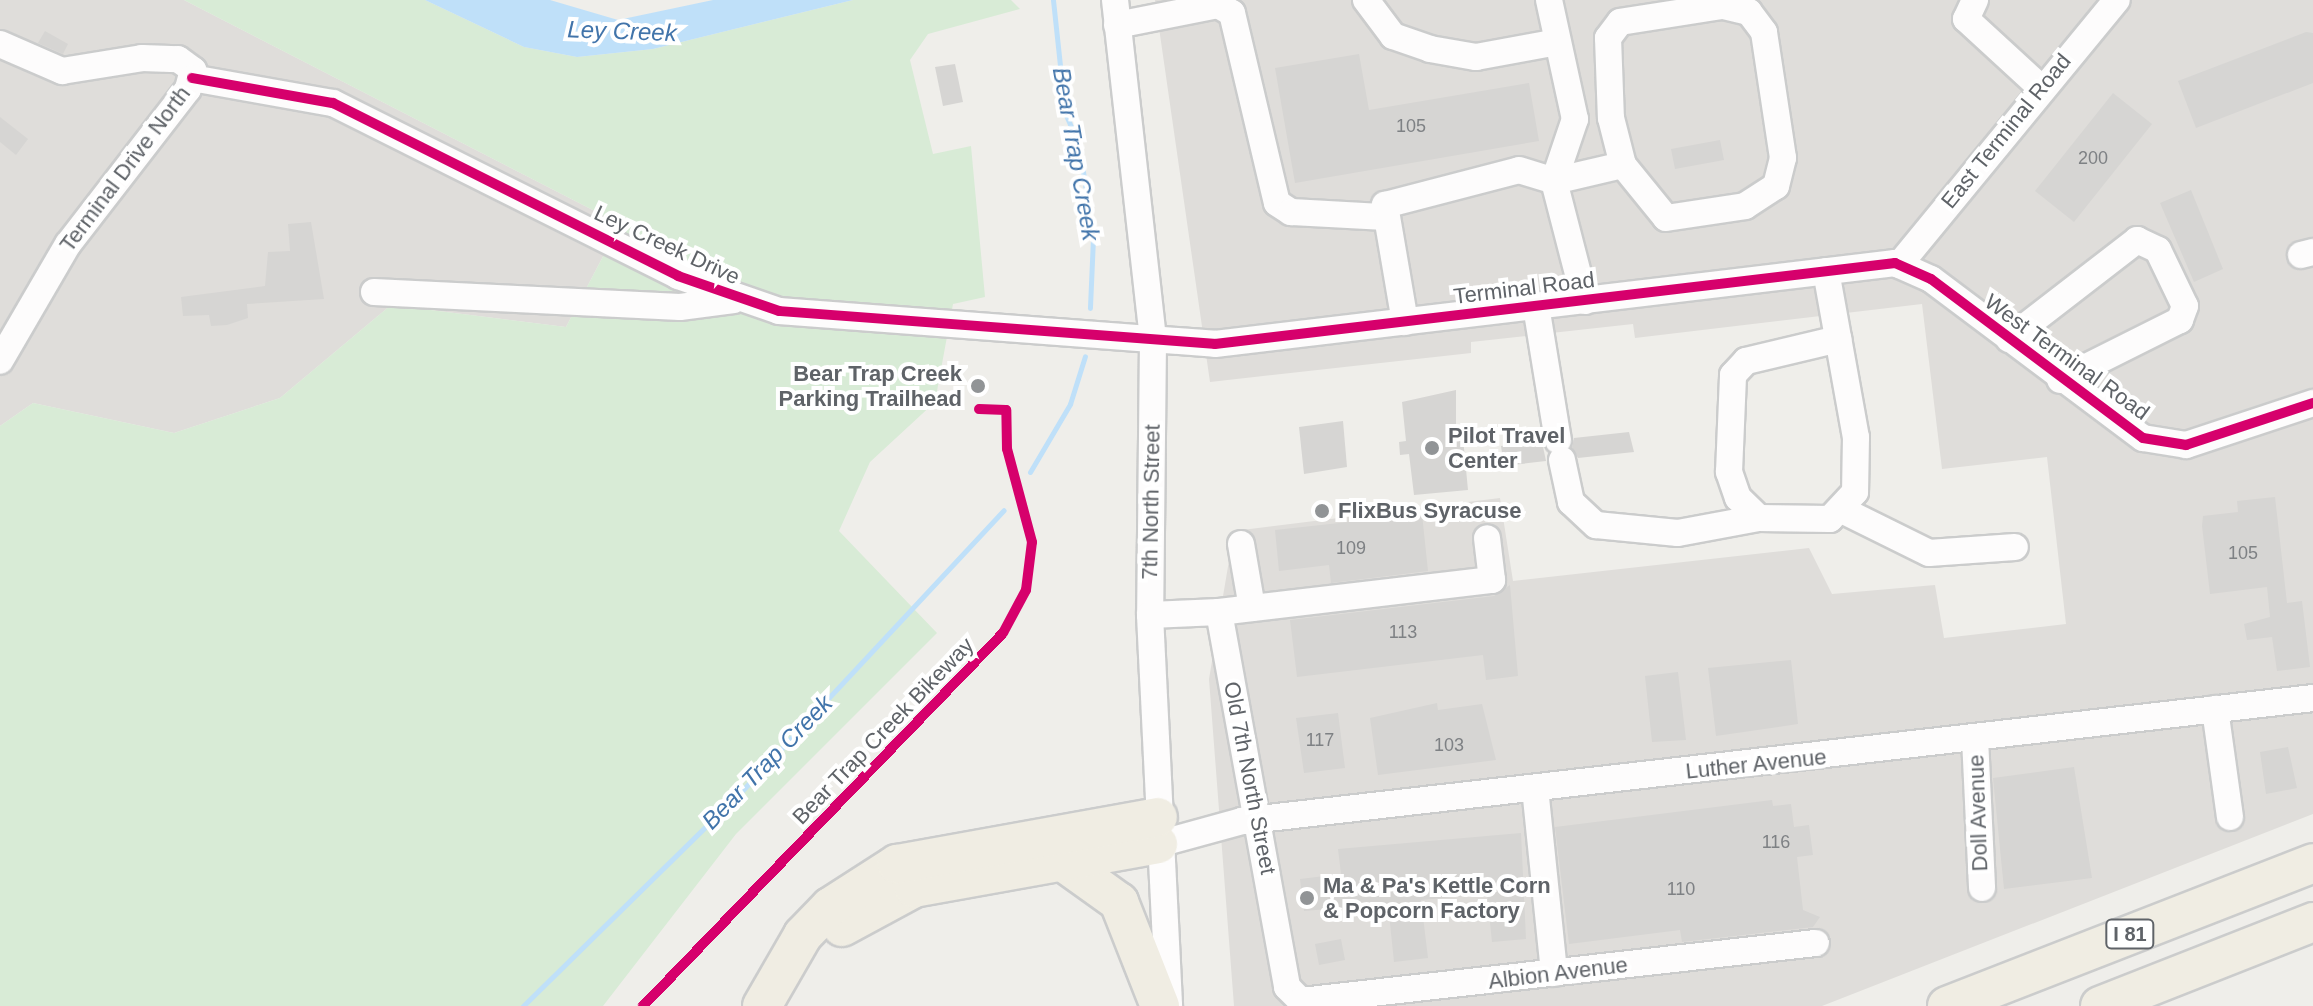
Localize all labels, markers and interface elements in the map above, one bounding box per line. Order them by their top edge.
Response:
water label: Ley Creek [567,15,677,47]
street label: East Terminal Road [1935,48,2077,214]
water label: Bear Trap Creek [1047,65,1105,243]
street label: Terminal Drive North [54,81,196,257]
house number: 105 [1396,115,1426,137]
house number: 200 [2078,147,2108,169]
street label: Ley Creek Drive [590,200,744,290]
street label: Terminal Road [1452,266,1596,310]
street label: West Terminal Road [1979,288,2155,426]
place label: Bear Trap Creek Parking Trailhead [779,360,962,412]
marker: Bear Trap Creek Parking Trailhead [969,377,987,395]
place label: Pilot Travel Center [1448,422,1565,474]
street label: 7th North Street [1136,424,1166,580]
marker: Pilot Travel Center [1423,439,1441,457]
place label: FlixBus Syracuse [1338,498,1521,524]
marker: FlixBus Syracuse [1313,502,1331,520]
house number: 109 [1336,537,1366,559]
house number: 105 [2228,542,2258,564]
house number: 113 [1389,621,1417,643]
street label: Bear Trap Creek Bikeway [787,632,979,830]
street label: Old 7th North Street [1218,679,1282,877]
water label: Bear Trap Creek [696,689,838,835]
house number: 117 [1306,729,1334,751]
house number: 103 [1434,734,1464,756]
street label: Luther Avenue [1684,743,1828,785]
street label: Doll Avenue [1963,753,1993,873]
house number: 116 [1762,831,1790,853]
place label: Ma & Pa's Kettle Corn & Popcorn Factory [1323,872,1551,924]
house number: 110 [1667,878,1695,900]
marker: Ma & Pa's Kettle Corn & Popcorn Factory [1298,889,1316,907]
road number: I 81 [2104,918,2156,950]
street label: Albion Avenue [1486,951,1630,995]

